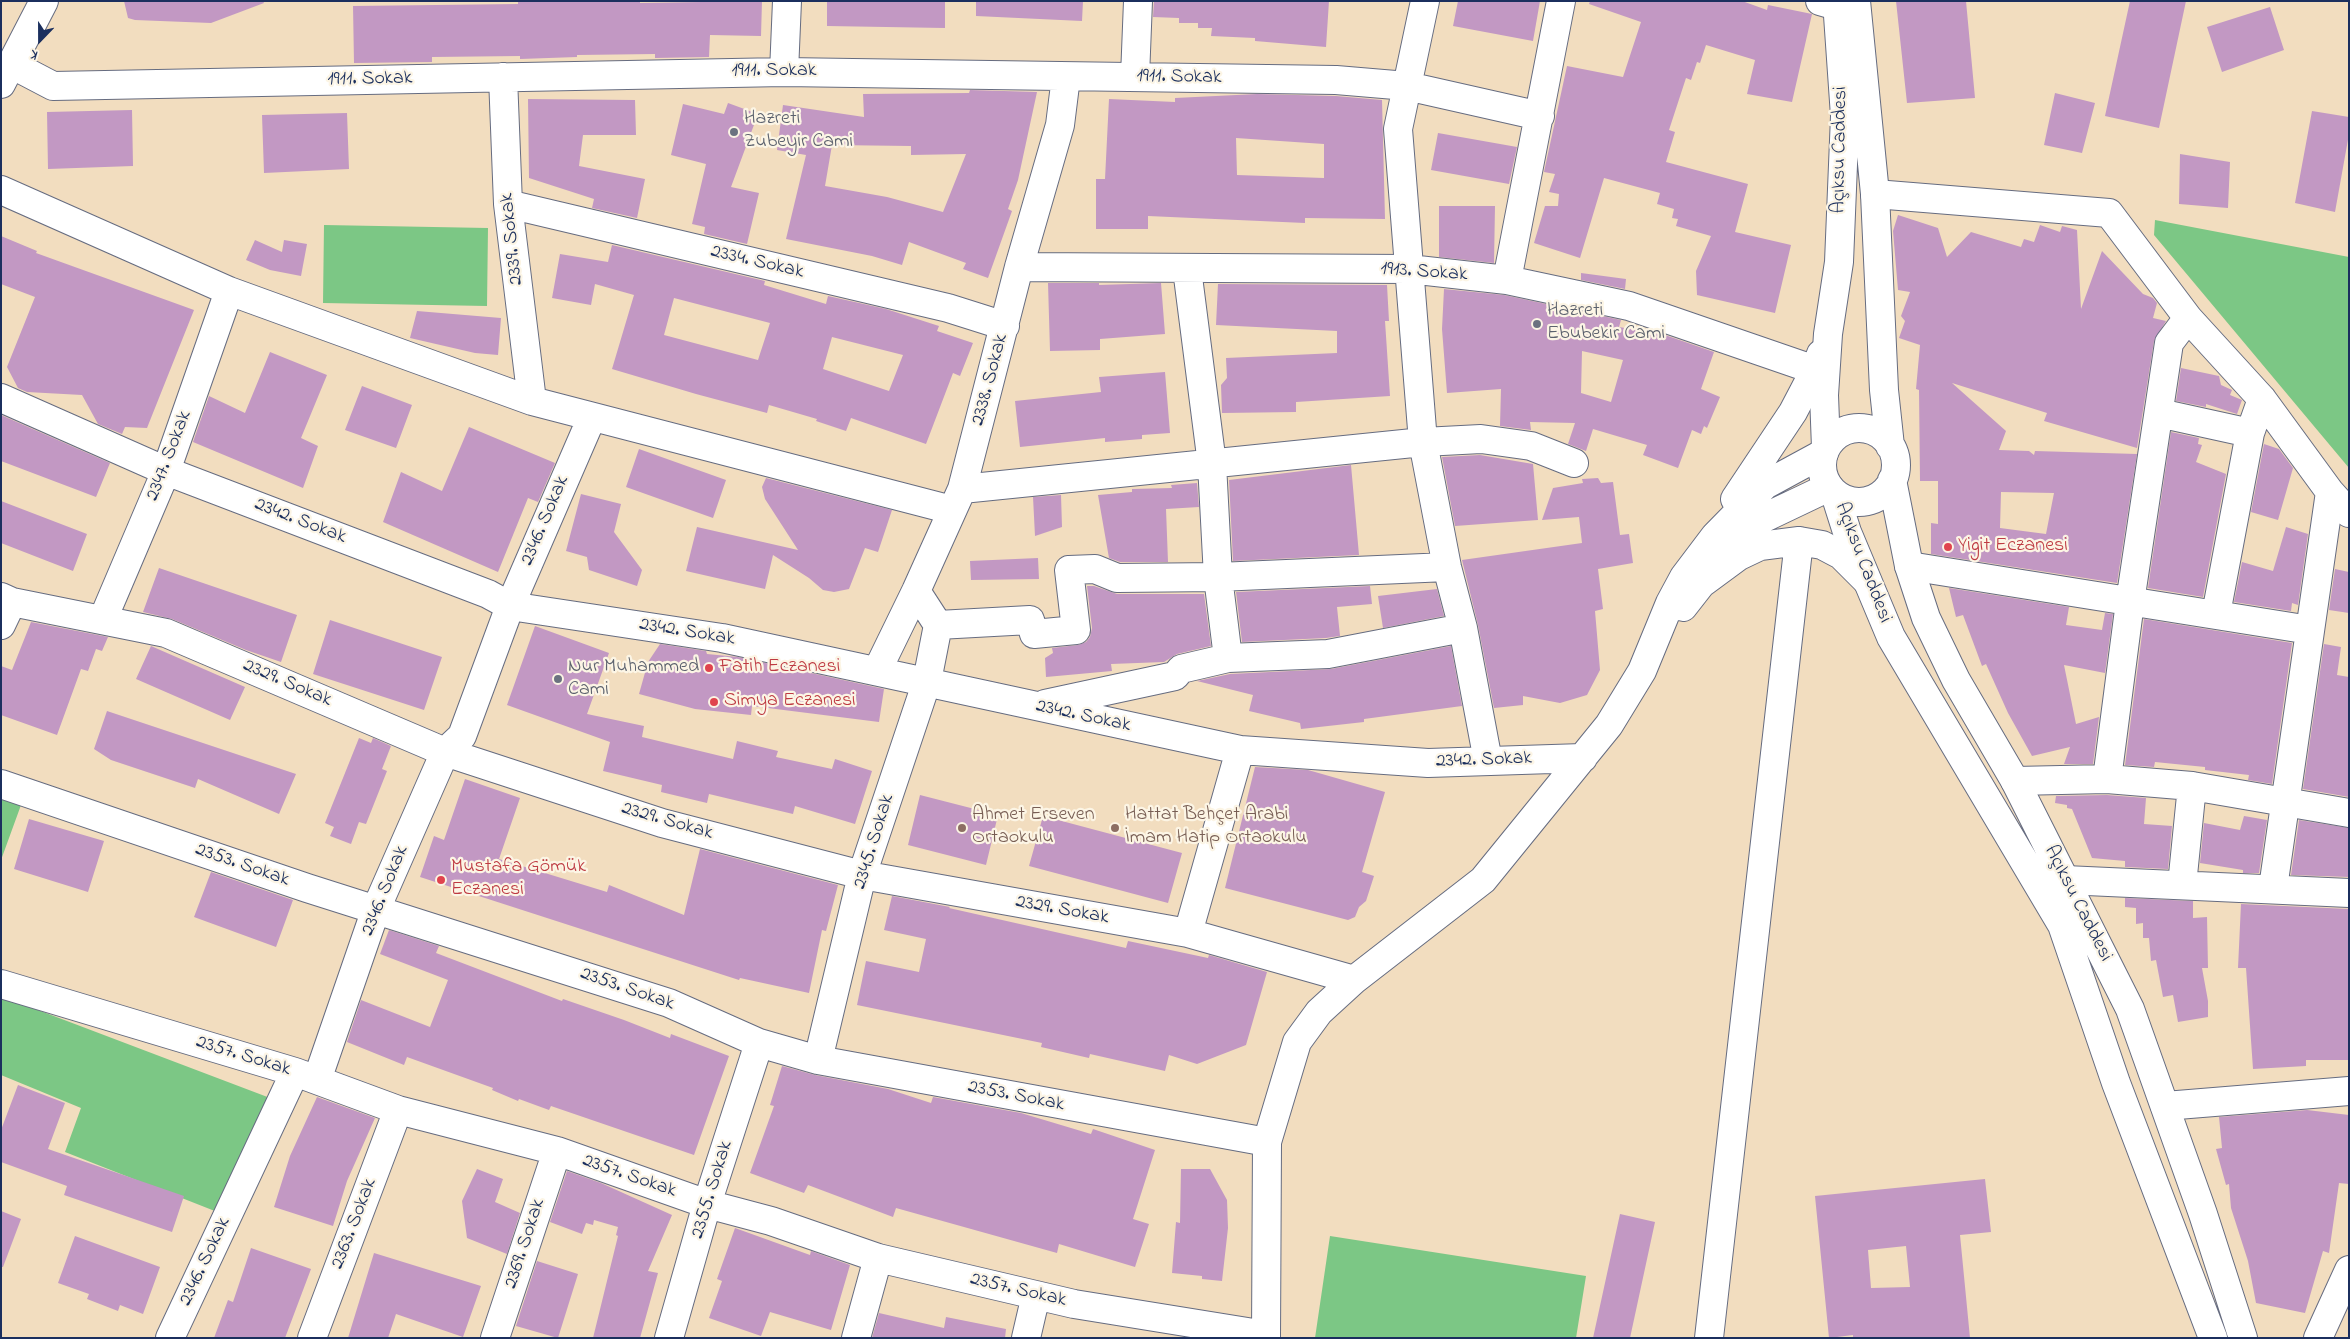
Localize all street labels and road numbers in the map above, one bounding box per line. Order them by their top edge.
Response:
street label: 1911. Sokak [731,60,817,84]
street label: 1911. Sokak [1136,65,1222,91]
street label: 1911. Sokak [327,67,413,93]
street label: Açıksu Caddesi [1828,86,1854,214]
street label: 2339. Sokak [496,192,530,286]
street label: 2334. Sokak [708,241,806,285]
street label: 1913. Sokak [1380,258,1468,288]
street label: 2338. Sokak [967,331,1015,429]
street label: 2347. Sokak [142,407,198,505]
street label: 2346. Sokak [516,472,576,570]
street label: 2342. Sokak [251,494,349,550]
street label: Açıksu Caddesi [1828,499,1896,627]
street label: 2342. Sokak [638,614,736,652]
street label: 2329. Sokak [239,655,335,713]
street label: 2342. Sokak [1033,695,1133,739]
street label: 2342. Sokak [1435,747,1533,775]
street label: 2345. Sokak [849,792,901,892]
street label: 2329. Sokak [618,797,716,847]
street label: 2353. Sokak [192,839,292,893]
street label: 2346. Sokak [357,842,415,940]
street label: Açıksu Caddesi [2037,842,2117,966]
street label: 2329. Sokak [1014,891,1110,931]
street label: 2353. Sokak [577,963,677,1017]
street label: 2357. Sokak [193,1031,293,1083]
street label: 2353. Sokak [966,1076,1066,1118]
street label: 2355. Sokak [687,1138,739,1242]
street label: 2357. Sokak [579,1150,679,1204]
street label: 2363. Sokak [327,1175,383,1273]
street label: 2369. Sokak [500,1196,552,1292]
street label: 2346. Sokak [175,1214,237,1310]
street label: 2357. Sokak [968,1268,1068,1314]

